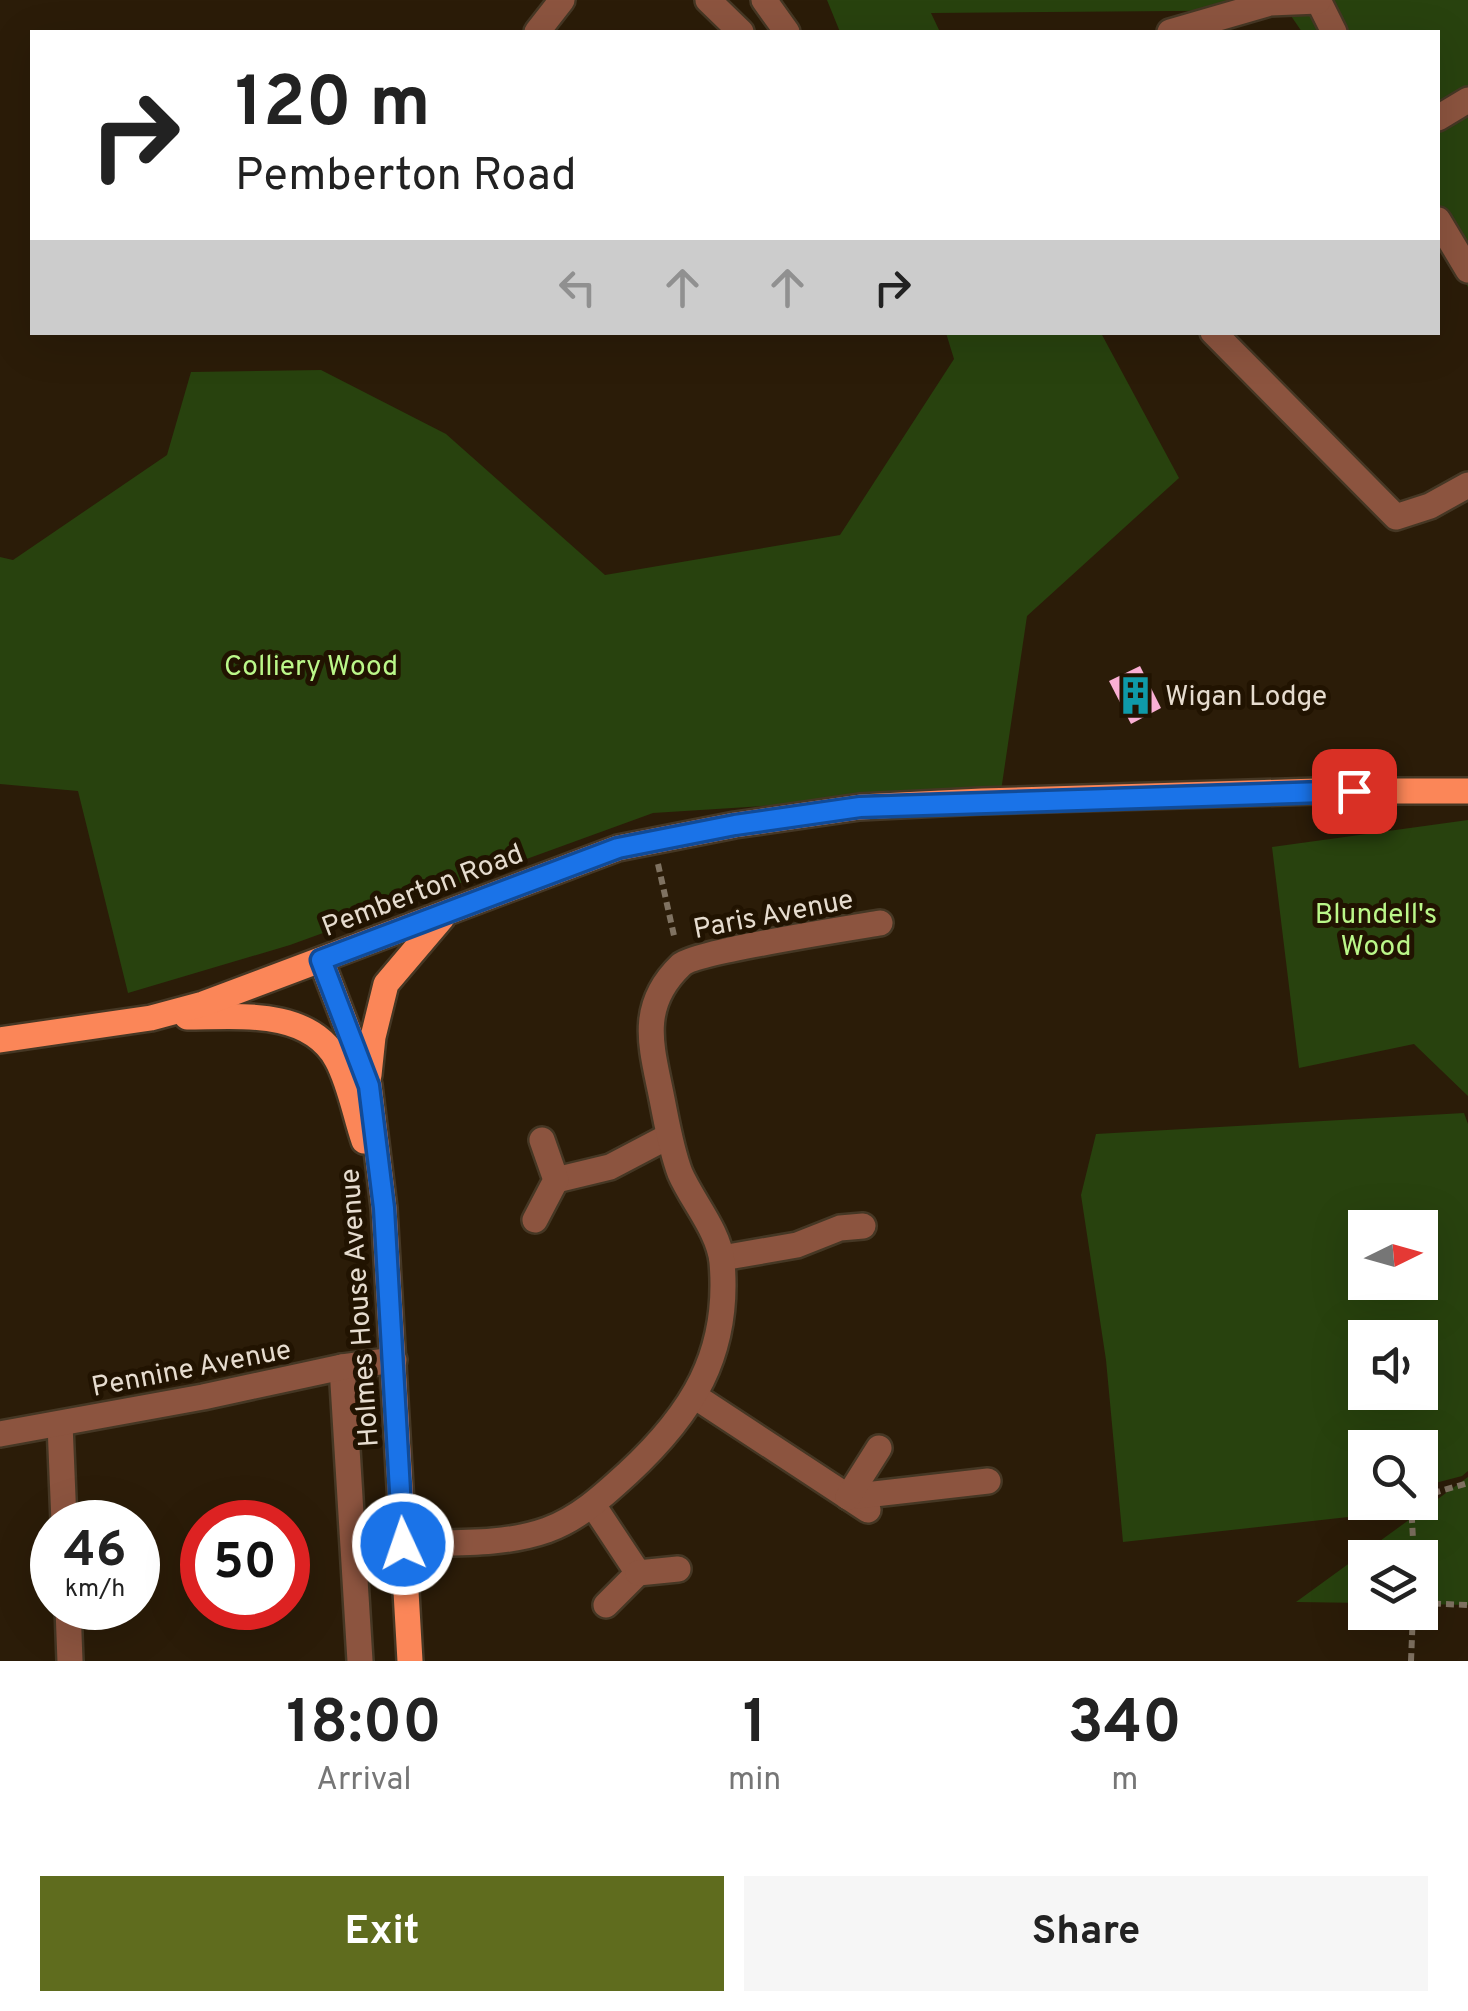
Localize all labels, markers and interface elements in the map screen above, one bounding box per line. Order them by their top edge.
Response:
text: 120 m [235,62,431,151]
icon: right [70,70,200,200]
text: Pemberton Road [235,149,577,206]
icon: left [550,260,605,315]
icon: ahead [655,260,710,315]
icon: ahead [760,260,815,315]
icon: right [865,260,920,315]
park label: Colliery Wood [224,650,398,686]
building icon: Wigan Lodge [1114,674,1156,716]
place label: Wigan Lodge [1165,680,1327,716]
pin [1312,749,1397,834]
icon: arrive [1327,764,1382,819]
street label: Pemberton Road [317,837,529,947]
street label: Paris Avenue [691,883,857,949]
park label: Blundell's Wood [1315,898,1437,966]
street label: Holmes House Avenue [333,1167,389,1448]
north arrow [1348,1210,1438,1300]
map controls [1348,1210,1438,1630]
button: sound [1348,1320,1438,1410]
street label: Pennine Avenue [89,1333,294,1407]
button: search [1348,1430,1438,1520]
position arrow [351,1492,455,1596]
speed limit sign: 50 [180,1500,310,1630]
text: 46 [64,1521,126,1584]
button: layers [1348,1540,1438,1630]
text: km/h [65,1574,125,1606]
text: 18:00 [286,1688,442,1764]
text: 1 [743,1688,767,1764]
text: 340 [1068,1688,1182,1764]
text: Arrival [316,1761,412,1801]
text: min [728,1761,781,1801]
text: m [1111,1761,1138,1801]
button: Exit [40,1876,724,1991]
button: Share [744,1876,1428,1991]

